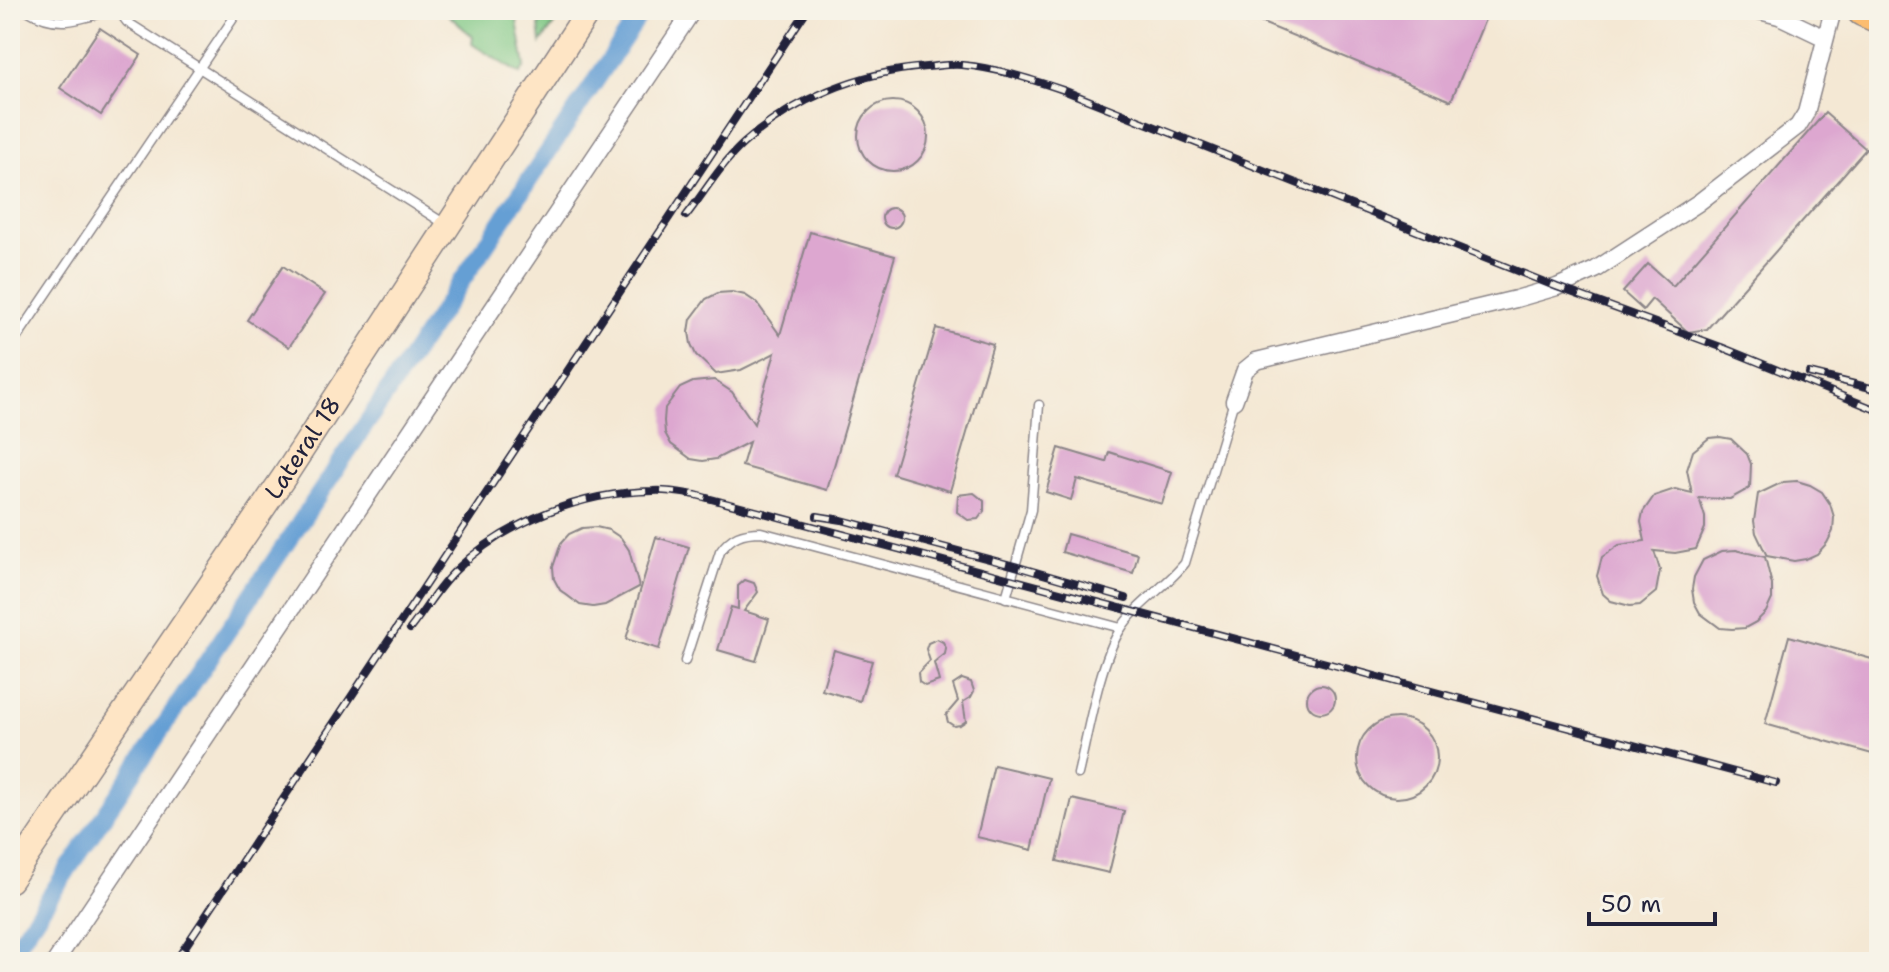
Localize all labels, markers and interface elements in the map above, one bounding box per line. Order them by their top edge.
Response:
street label: Lateral 18 [257,390,348,506]
scale bar [1589,876,1715,926]
text: 50 m [1601,888,1661,920]

